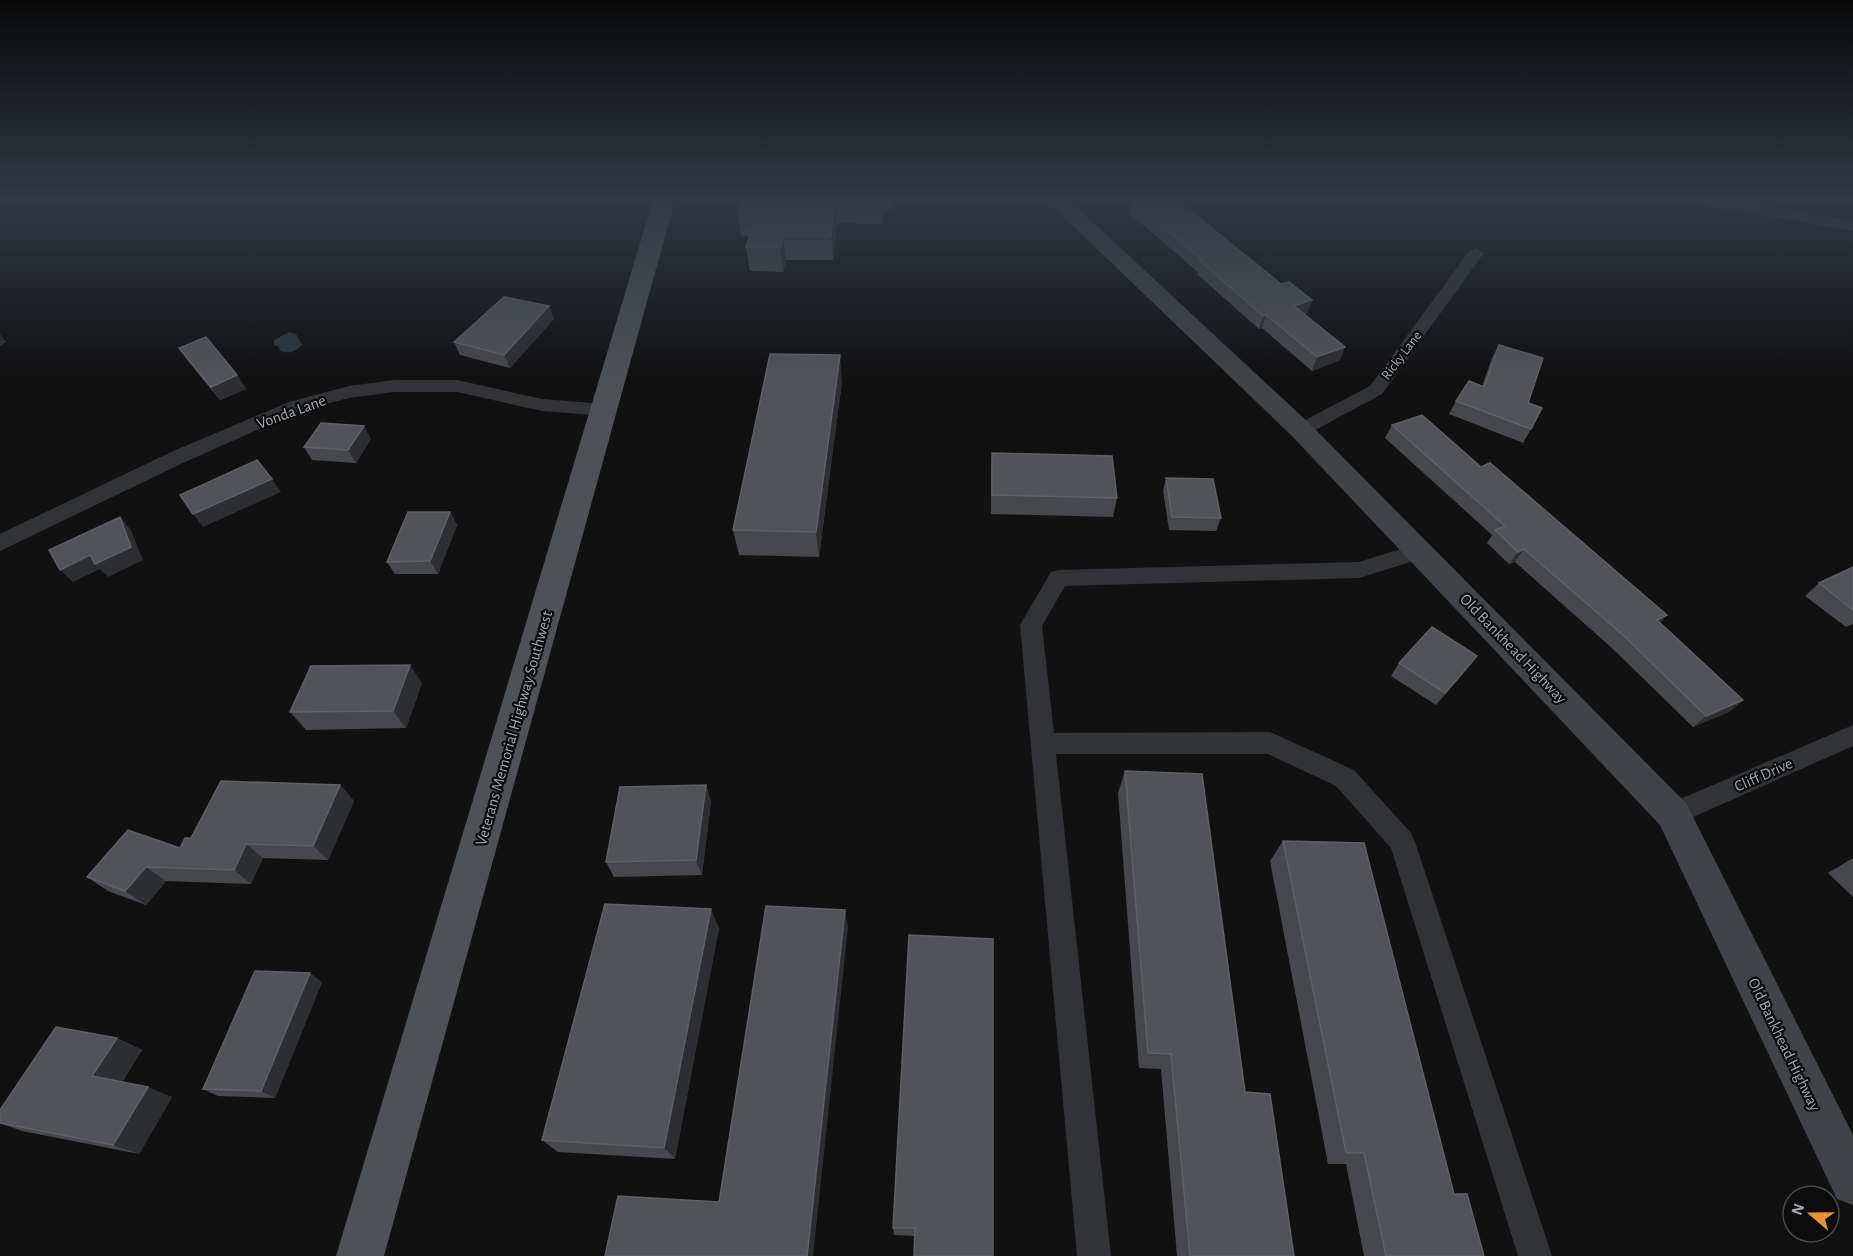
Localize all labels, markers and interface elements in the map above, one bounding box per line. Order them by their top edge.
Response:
street label: Ricky Lane [1379,329,1425,383]
street label: Vonda Lane [255,392,328,432]
street label: Old Bankhead Highway [1456,591,1570,707]
street label: Veterans Memorial Highway Southwest [473,609,556,848]
street label: Cliff Drive [1732,755,1795,795]
street label: Old Bankhead Highway [1744,976,1823,1114]
north arrow [1781,1184,1841,1244]
text: N [1788,1201,1807,1217]

